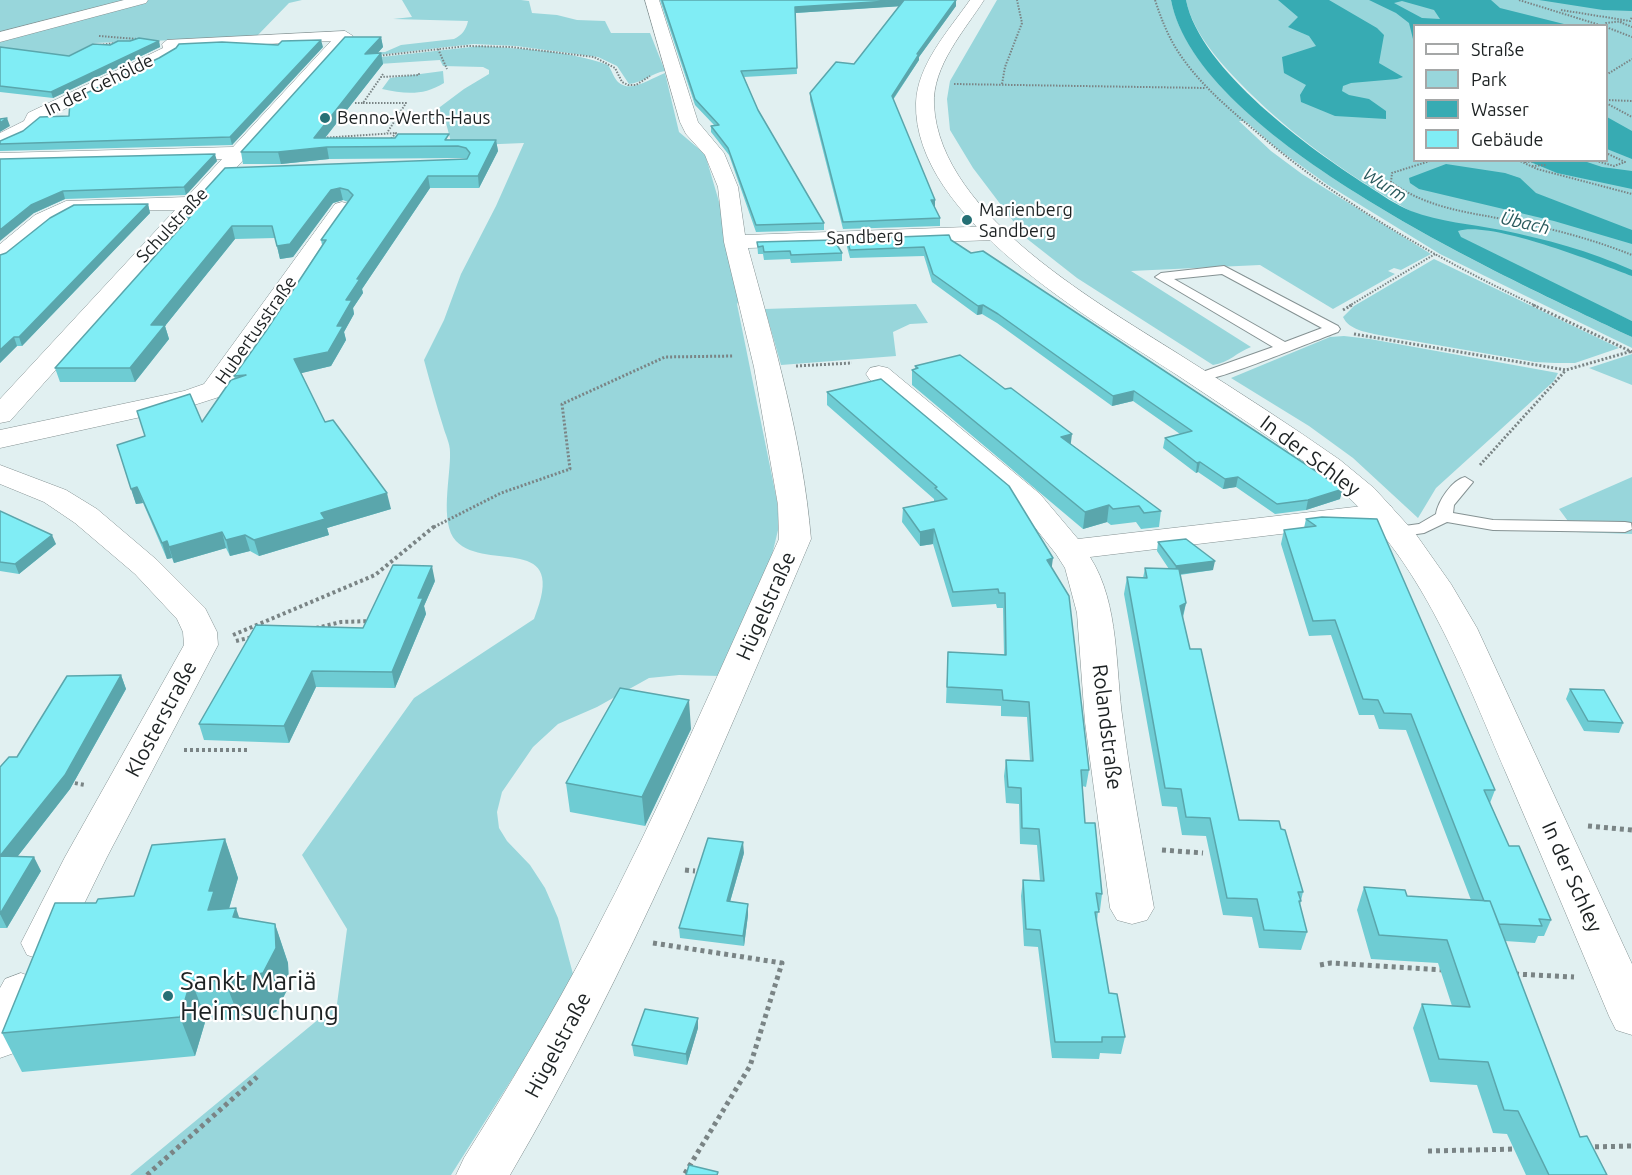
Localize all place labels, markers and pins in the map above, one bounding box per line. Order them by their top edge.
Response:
place label: Benno-Werth-Haus [337,107,490,129]
marker: Benno-Werth-Haus [318,111,332,125]
place label: Marienberg Sandberg [979,199,1073,242]
marker: Marienberg Sandberg [960,213,974,227]
place label: Sankt Mariä Heimsuchung [180,965,339,1026]
marker: Sankt Mariä Heimsuchung [161,989,175,1003]

